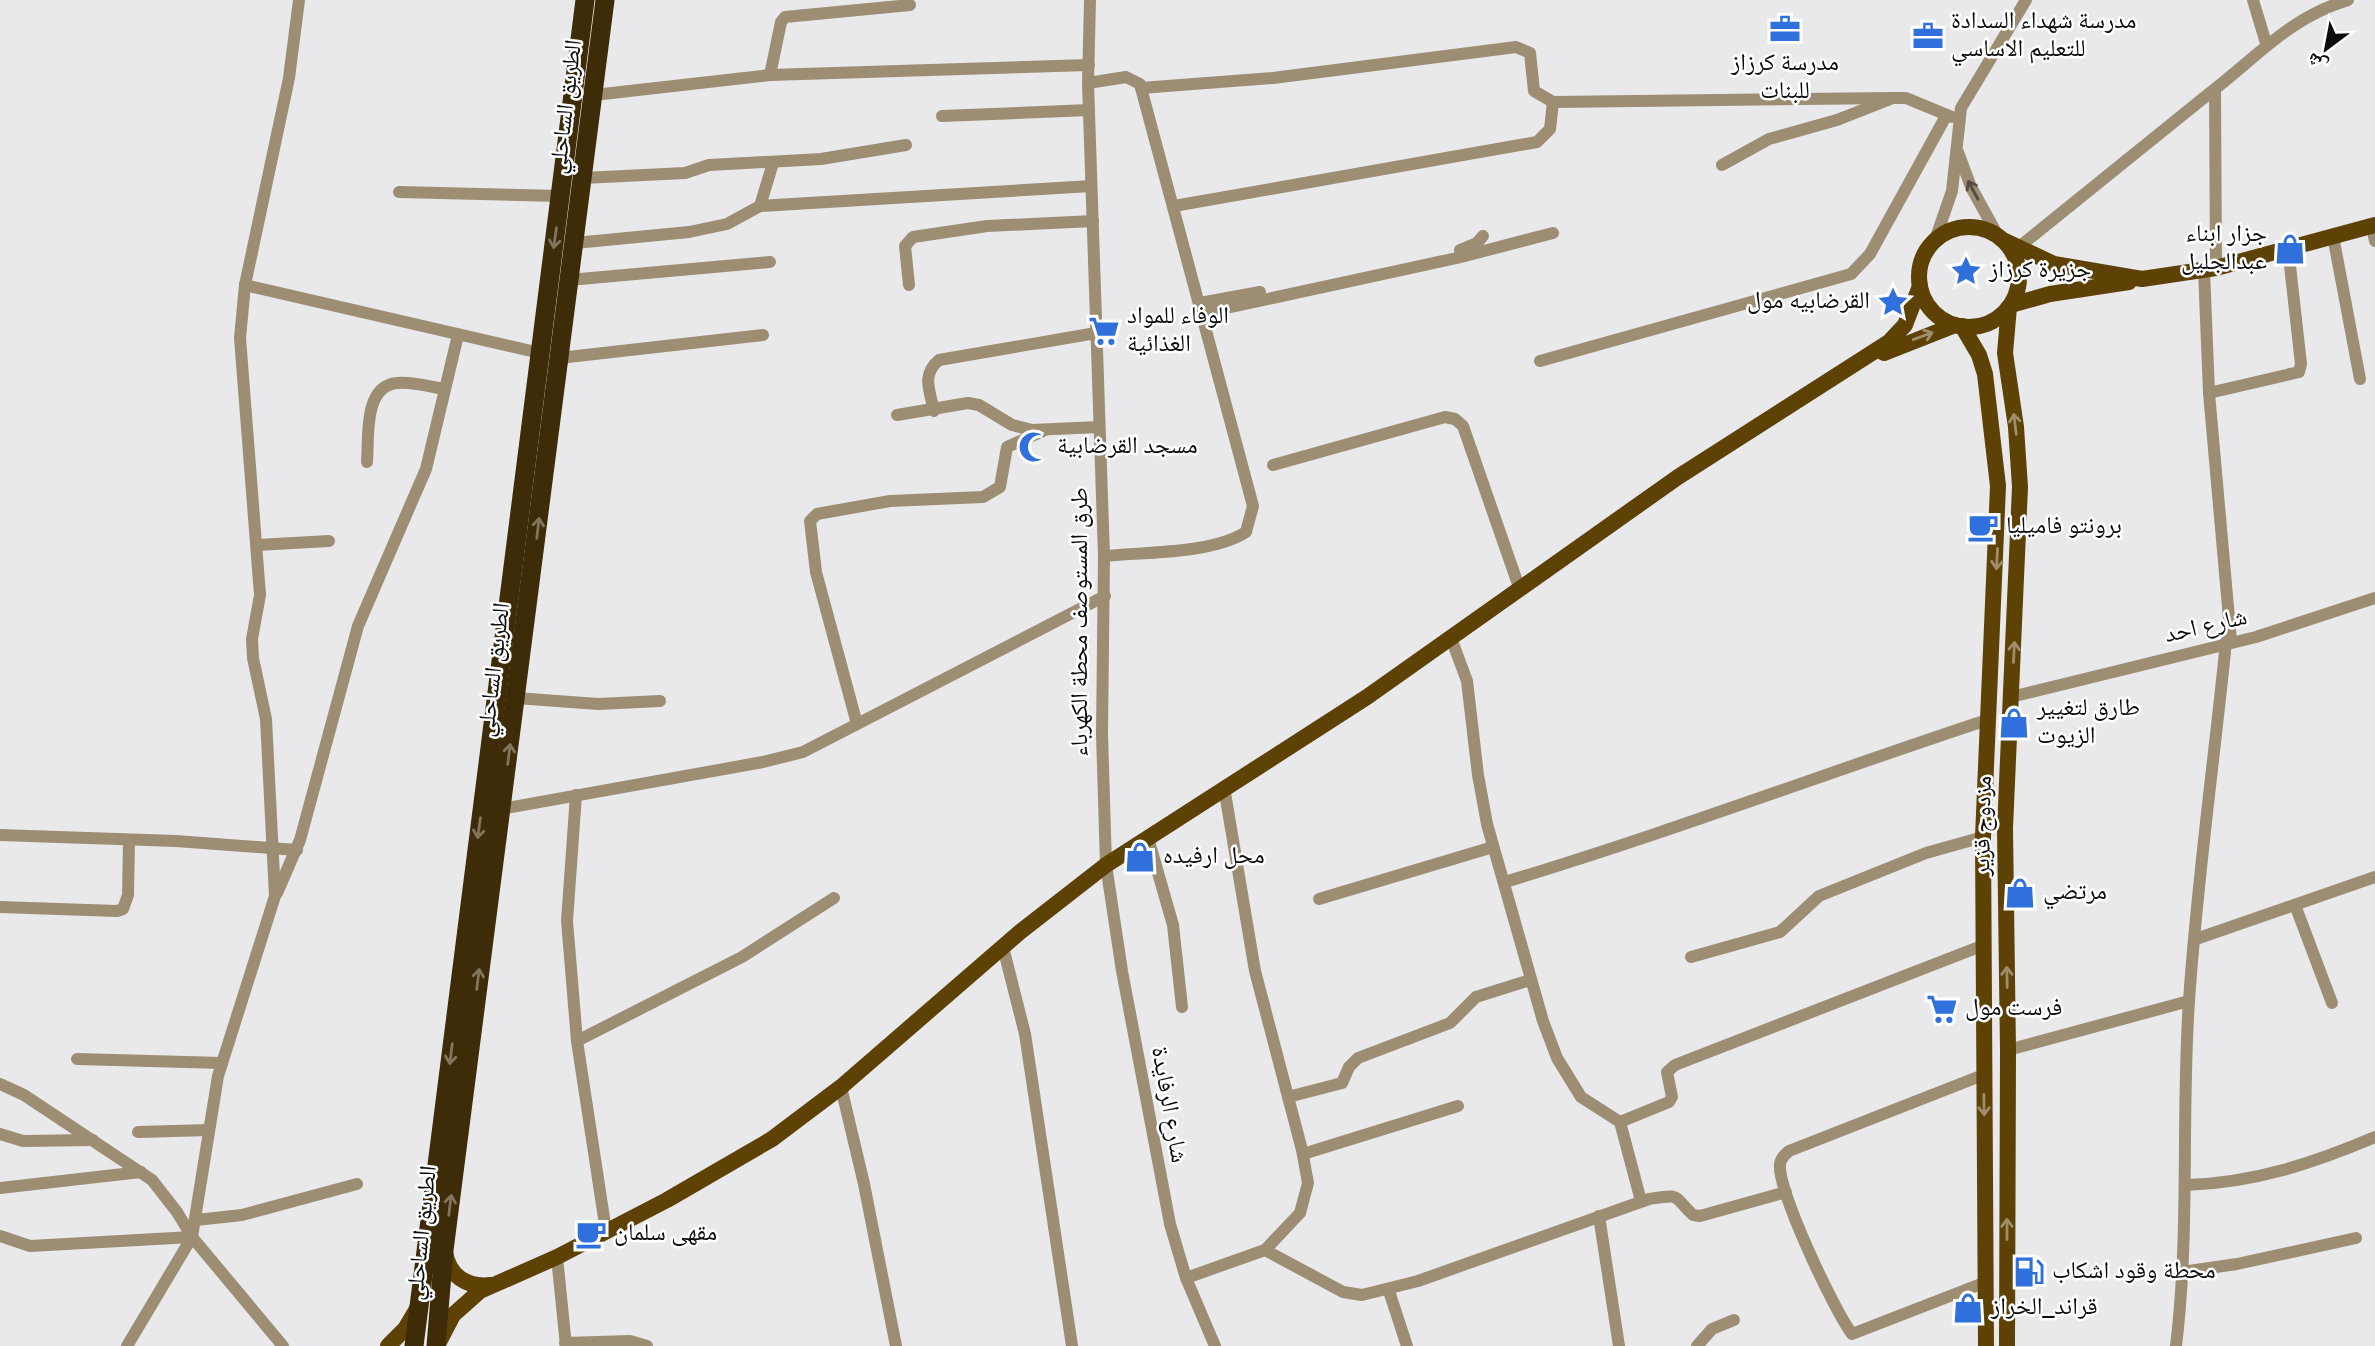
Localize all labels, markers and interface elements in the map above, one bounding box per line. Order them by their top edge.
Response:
place label: مدرسة شهداء السدادة للتعليم الاساسي [1951,7,2137,67]
office icon: مدرسة كرزاز للبنات [1768,12,1802,46]
north arrow [2291,14,2361,84]
office icon: مدرسة شهداء السدادة للتعليم الاساسي [1911,19,1945,53]
street label: الطريق الساحلي [544,38,592,176]
text: ش [2303,46,2333,77]
place label: مدرسة كرزاز للبنات [1730,49,1839,107]
one-way arrow [1966,181,1980,201]
place label: جزار ابناء عبدالجليل [2181,220,2267,278]
one-way arrow [548,226,561,249]
shop icon: جزار ابناء عبدالجليل [2273,232,2307,266]
place icon: جزيرة كرزاز [1949,254,1983,288]
place label: جزيرة كرزاز [1988,256,2091,286]
place icon: القرضابيه مول [1876,285,1910,319]
place label: القرضابيه مول [1747,287,1870,317]
place label: الوفاء للمواد الغذائية [1127,302,1229,360]
supermarket icon: الوفاء للمواد الغذائية [1087,314,1121,348]
one-way arrow [1912,329,1934,342]
one-way arrow [2009,414,2022,436]
mosque icon: مسجد القرضابية [1017,430,1051,464]
place label: مسجد القرضابية [1057,432,1198,462]
street label: طرق المستوصف محطة الكهرباء [1066,487,1096,757]
cafe icon: برونتو فاميليا [1966,510,2000,544]
place label: برونتو فاميليا [2006,512,2122,542]
one-way arrow [531,517,544,540]
one-way arrow [1990,548,2003,571]
street label: الطريق الساحلي [472,601,520,739]
street label: شارع احد [2162,603,2250,651]
one-way arrow [2007,640,2020,663]
place label: طارق لتغيير الزيوت [2036,694,2140,752]
shop icon: طارق لتغيير الزيوت [1997,706,2031,740]
one-way arrow [502,743,515,766]
street label: مزدوج قزير [1968,776,2000,877]
one-way arrow [472,816,485,839]
shop icon: محل ارفيده [1123,840,1157,874]
place label: محل ارفيده [1163,842,1265,872]
shop icon: مرتضي [2003,876,2037,910]
place label: مرتضي [2043,878,2107,910]
one-way arrow [2000,966,2014,989]
one-way arrow [472,968,485,991]
supermarket icon: فرست مول [1925,992,1959,1026]
place label: فرست مول [1965,994,2062,1024]
one-way arrow [444,1042,457,1065]
street label: شارع الرفايدة [1143,1045,1193,1165]
one-way arrow [1977,1093,1991,1116]
street label: الطريق الساحلي [401,1164,447,1302]
one-way arrow [443,1194,456,1217]
cafe icon: مقهى سلمان [574,1217,608,1251]
one-way arrow [2000,1218,2014,1241]
place label: مقهى سلمان [614,1219,717,1249]
fuel station icon: محطة وقود اشكاب [2012,1255,2046,1289]
place label: محطة وقود اشكاب [2052,1257,2216,1287]
shop icon: قراند_الخراز [1951,1291,1985,1325]
place label: قراند_الخراز [1990,1293,2098,1323]

